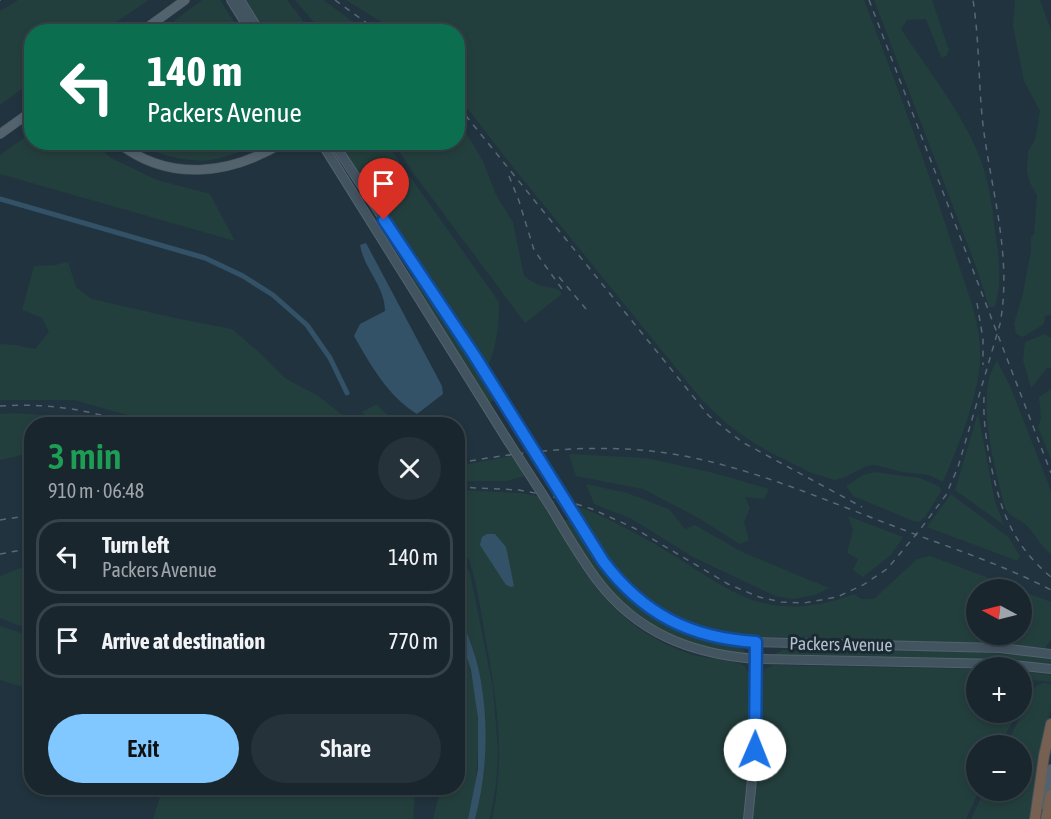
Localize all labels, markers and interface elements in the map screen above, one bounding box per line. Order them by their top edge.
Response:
text: 140 m [147,47,242,95]
icon: left [48,48,126,126]
text: Packers Avenue [147,97,302,128]
pin [358,158,409,220]
icon: arrive [367,167,400,200]
text: 3 min [48,435,122,477]
button: close [378,437,441,500]
text: 910 m · 06:48 [48,479,144,502]
text: Turn left [102,532,169,558]
icon: left [51,540,84,573]
text: 140 m [388,544,438,570]
text: Packers Avenue [102,558,217,581]
north arrow [966,579,1032,645]
map controls [966,579,1032,801]
icon: arrive [51,624,84,657]
text: Arrive at destination [102,628,265,654]
text: 770 m [388,628,438,654]
street label: Packers Avenue [789,633,893,655]
button: + [966,657,1032,723]
button: Exit [48,714,239,783]
button: Share [251,714,441,783]
position arrow [723,718,787,782]
button: − [966,735,1032,801]

